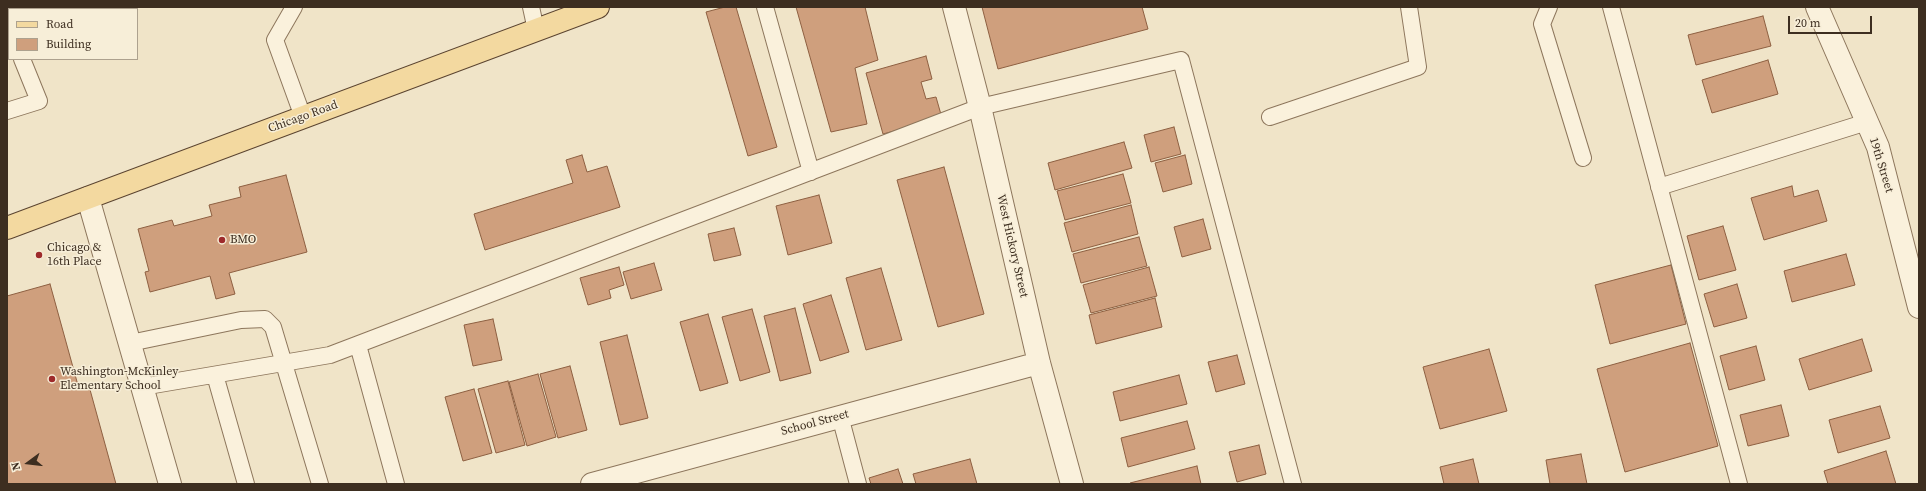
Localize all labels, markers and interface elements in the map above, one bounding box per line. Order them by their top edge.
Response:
legend [8,8,138,60]
scale bar [1790,8,1874,34]
text: 20 m [1795,15,1821,31]
text: Road [46,16,73,32]
text: Building [46,36,91,52]
street label: Chicago Road [266,98,340,136]
street label: 19th Street [1866,136,1896,194]
street label: West Hickory Street [993,193,1031,299]
place label: BMO [230,233,256,247]
marker: BMO [217,235,227,245]
place label: Chicago & 16th Place [47,241,102,269]
marker: Chicago & 16th Place [34,250,44,260]
place label: Washington-McKinley Elementary School [60,365,178,393]
marker: Washington-McKinley Elementary School [47,374,57,384]
street label: School Street [780,407,850,439]
north arrow [8,443,48,483]
text: N [8,460,24,472]

